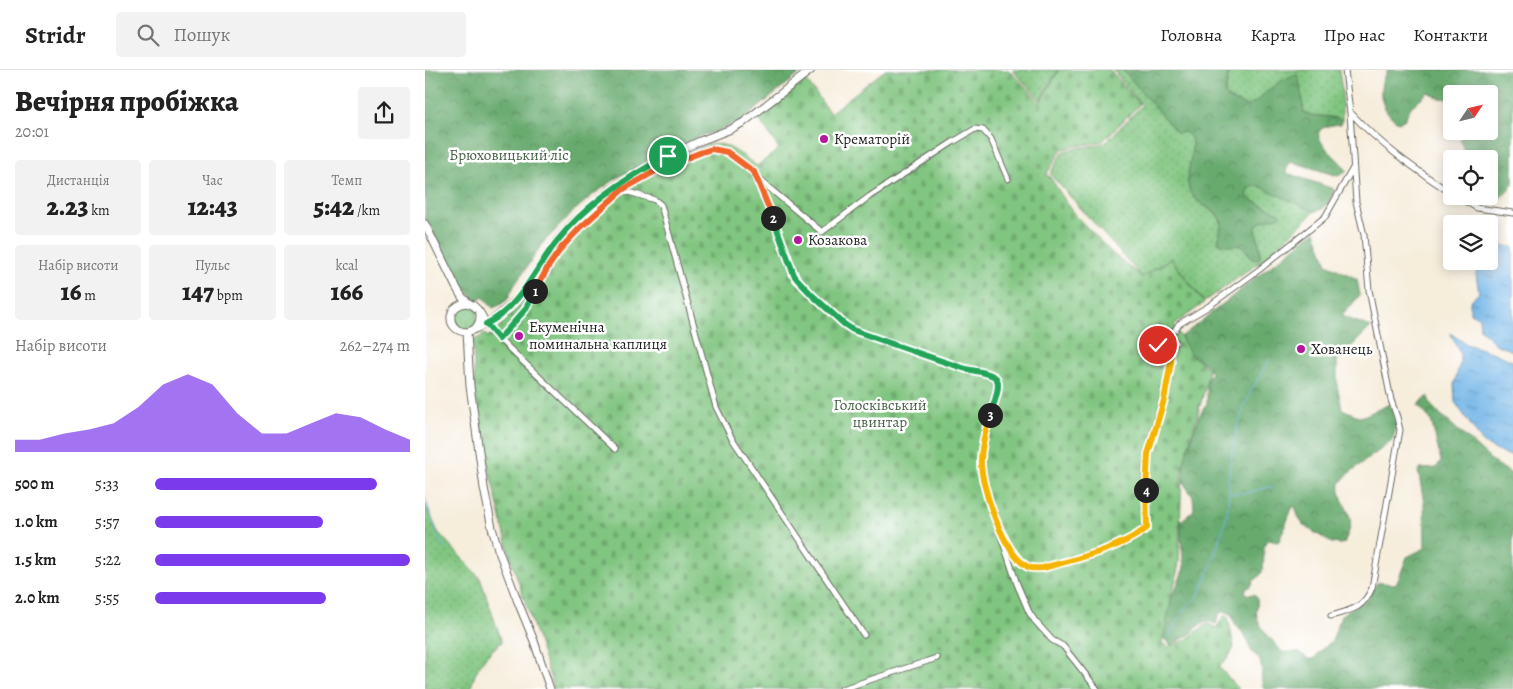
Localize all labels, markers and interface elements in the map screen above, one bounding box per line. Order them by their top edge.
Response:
search box [116,12,466,57]
text: Stridr [25,19,86,51]
icon: search [134,21,162,49]
text: Пошук [174,22,230,48]
text: Головна [1160,23,1222,47]
text: Карта [1250,23,1296,47]
text: Про нас [1324,23,1385,47]
text: Контакти [1413,23,1488,47]
text: Вечірня пробіжка [15,83,239,121]
north arrow [1443,85,1497,140]
map controls [1443,85,1498,270]
button: share [358,87,410,139]
text: 20:01 [15,121,49,143]
place label: Крематорій [834,129,910,149]
marker: Крематорій [818,133,830,145]
pin [647,135,689,177]
icon: arrive [654,142,682,170]
park label: Брюховицький ліс [449,145,569,165]
button: locate [1443,150,1498,205]
text: Дистанція [47,171,109,190]
text: Час [202,171,223,190]
text: Темп [332,171,362,190]
text: 2.23 [47,190,88,224]
text: 12:43 [187,190,238,224]
text: 5:42 [313,190,354,224]
text: km [88,201,110,220]
text: /km [354,201,380,220]
pin: 2 [761,206,785,230]
text: 2 [770,209,777,228]
button: layers [1443,215,1498,270]
place label: Козакова [808,230,867,250]
marker: Козакова [792,234,804,246]
text: Набір висоти [38,256,118,275]
text: Пульс [195,256,230,275]
text: kcal [336,256,358,275]
text: 16 [61,275,81,309]
text: 147 [182,275,214,309]
text: 166 [331,275,363,309]
pin: 1 [523,278,547,304]
text: 1 [533,282,538,301]
text: m [81,286,96,305]
text: bpm [214,286,243,305]
place label: Екуменічна поминальна каплиця [529,317,667,354]
pin [1137,324,1179,366]
marker: Екуменічна поминальна каплиця [513,330,525,342]
icon: check [1144,331,1172,359]
text: Набір висоти [15,335,107,357]
text: 262–274 m [340,335,410,357]
place label: Хованець [1311,339,1373,359]
marker: Хованець [1295,343,1307,355]
park label: Голосківський цвинтар [833,395,927,432]
pin: 3 [977,402,1003,428]
text: 3 [987,406,994,425]
text: 500 m [15,473,54,495]
text: 5:33 [95,473,119,495]
pin: 4 [1133,478,1159,502]
text: 4 [1143,481,1150,500]
text: 1.0 km [15,511,58,533]
text: 5:57 [95,511,119,533]
text: 1.5 km [15,549,56,571]
text: 5:22 [95,549,121,571]
text: 2.0 km [15,587,60,609]
text: 5:55 [95,587,119,609]

